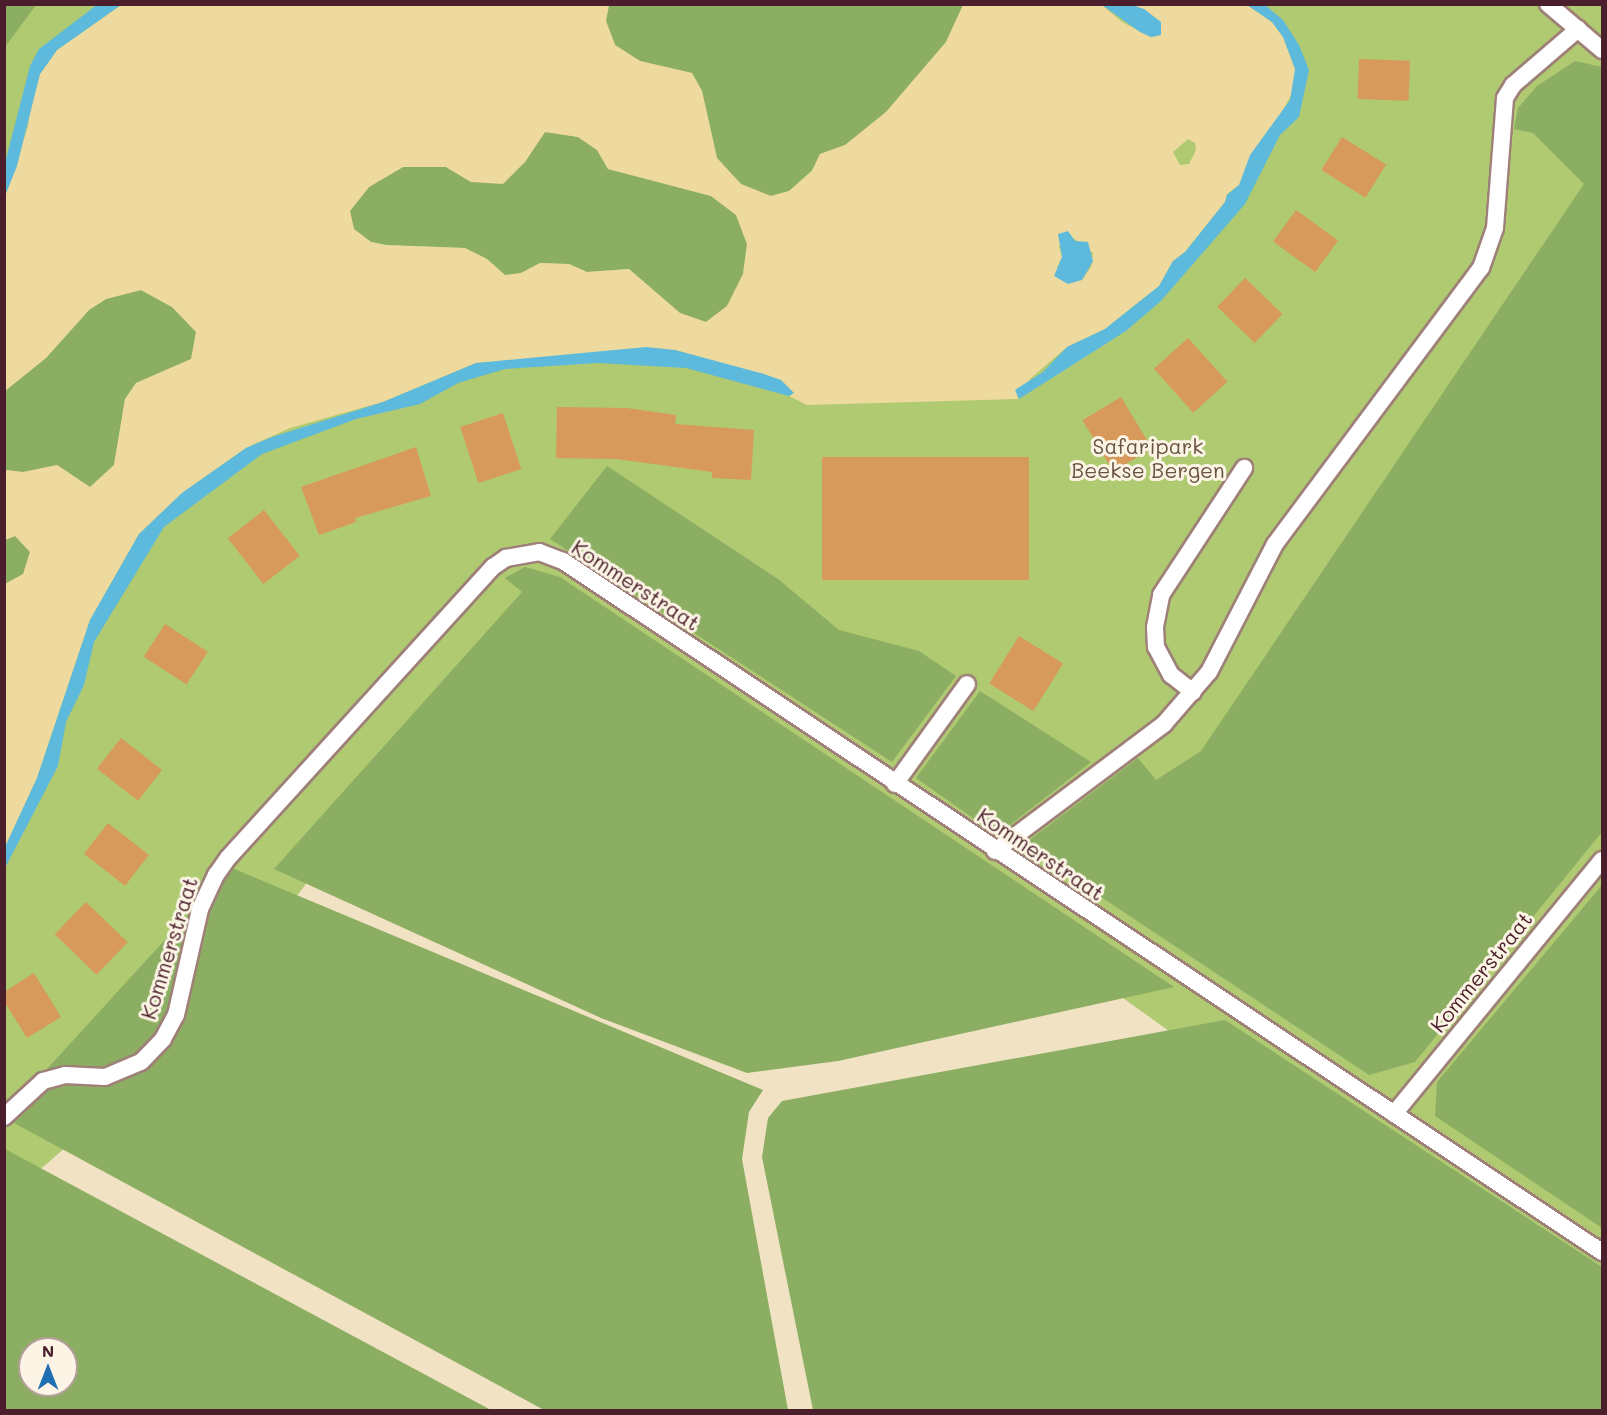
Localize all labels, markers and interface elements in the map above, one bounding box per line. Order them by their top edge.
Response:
park label: Safaripark Beekse Bergen [1071,433,1225,483]
street label: Kommerstraat [567,534,705,636]
street label: Kommerstraat [973,802,1109,906]
street label: Kommerstraat [135,874,203,1022]
street label: Kommerstraat [1425,907,1537,1037]
north arrow [18,1337,78,1397]
text: N [42,1340,54,1361]

